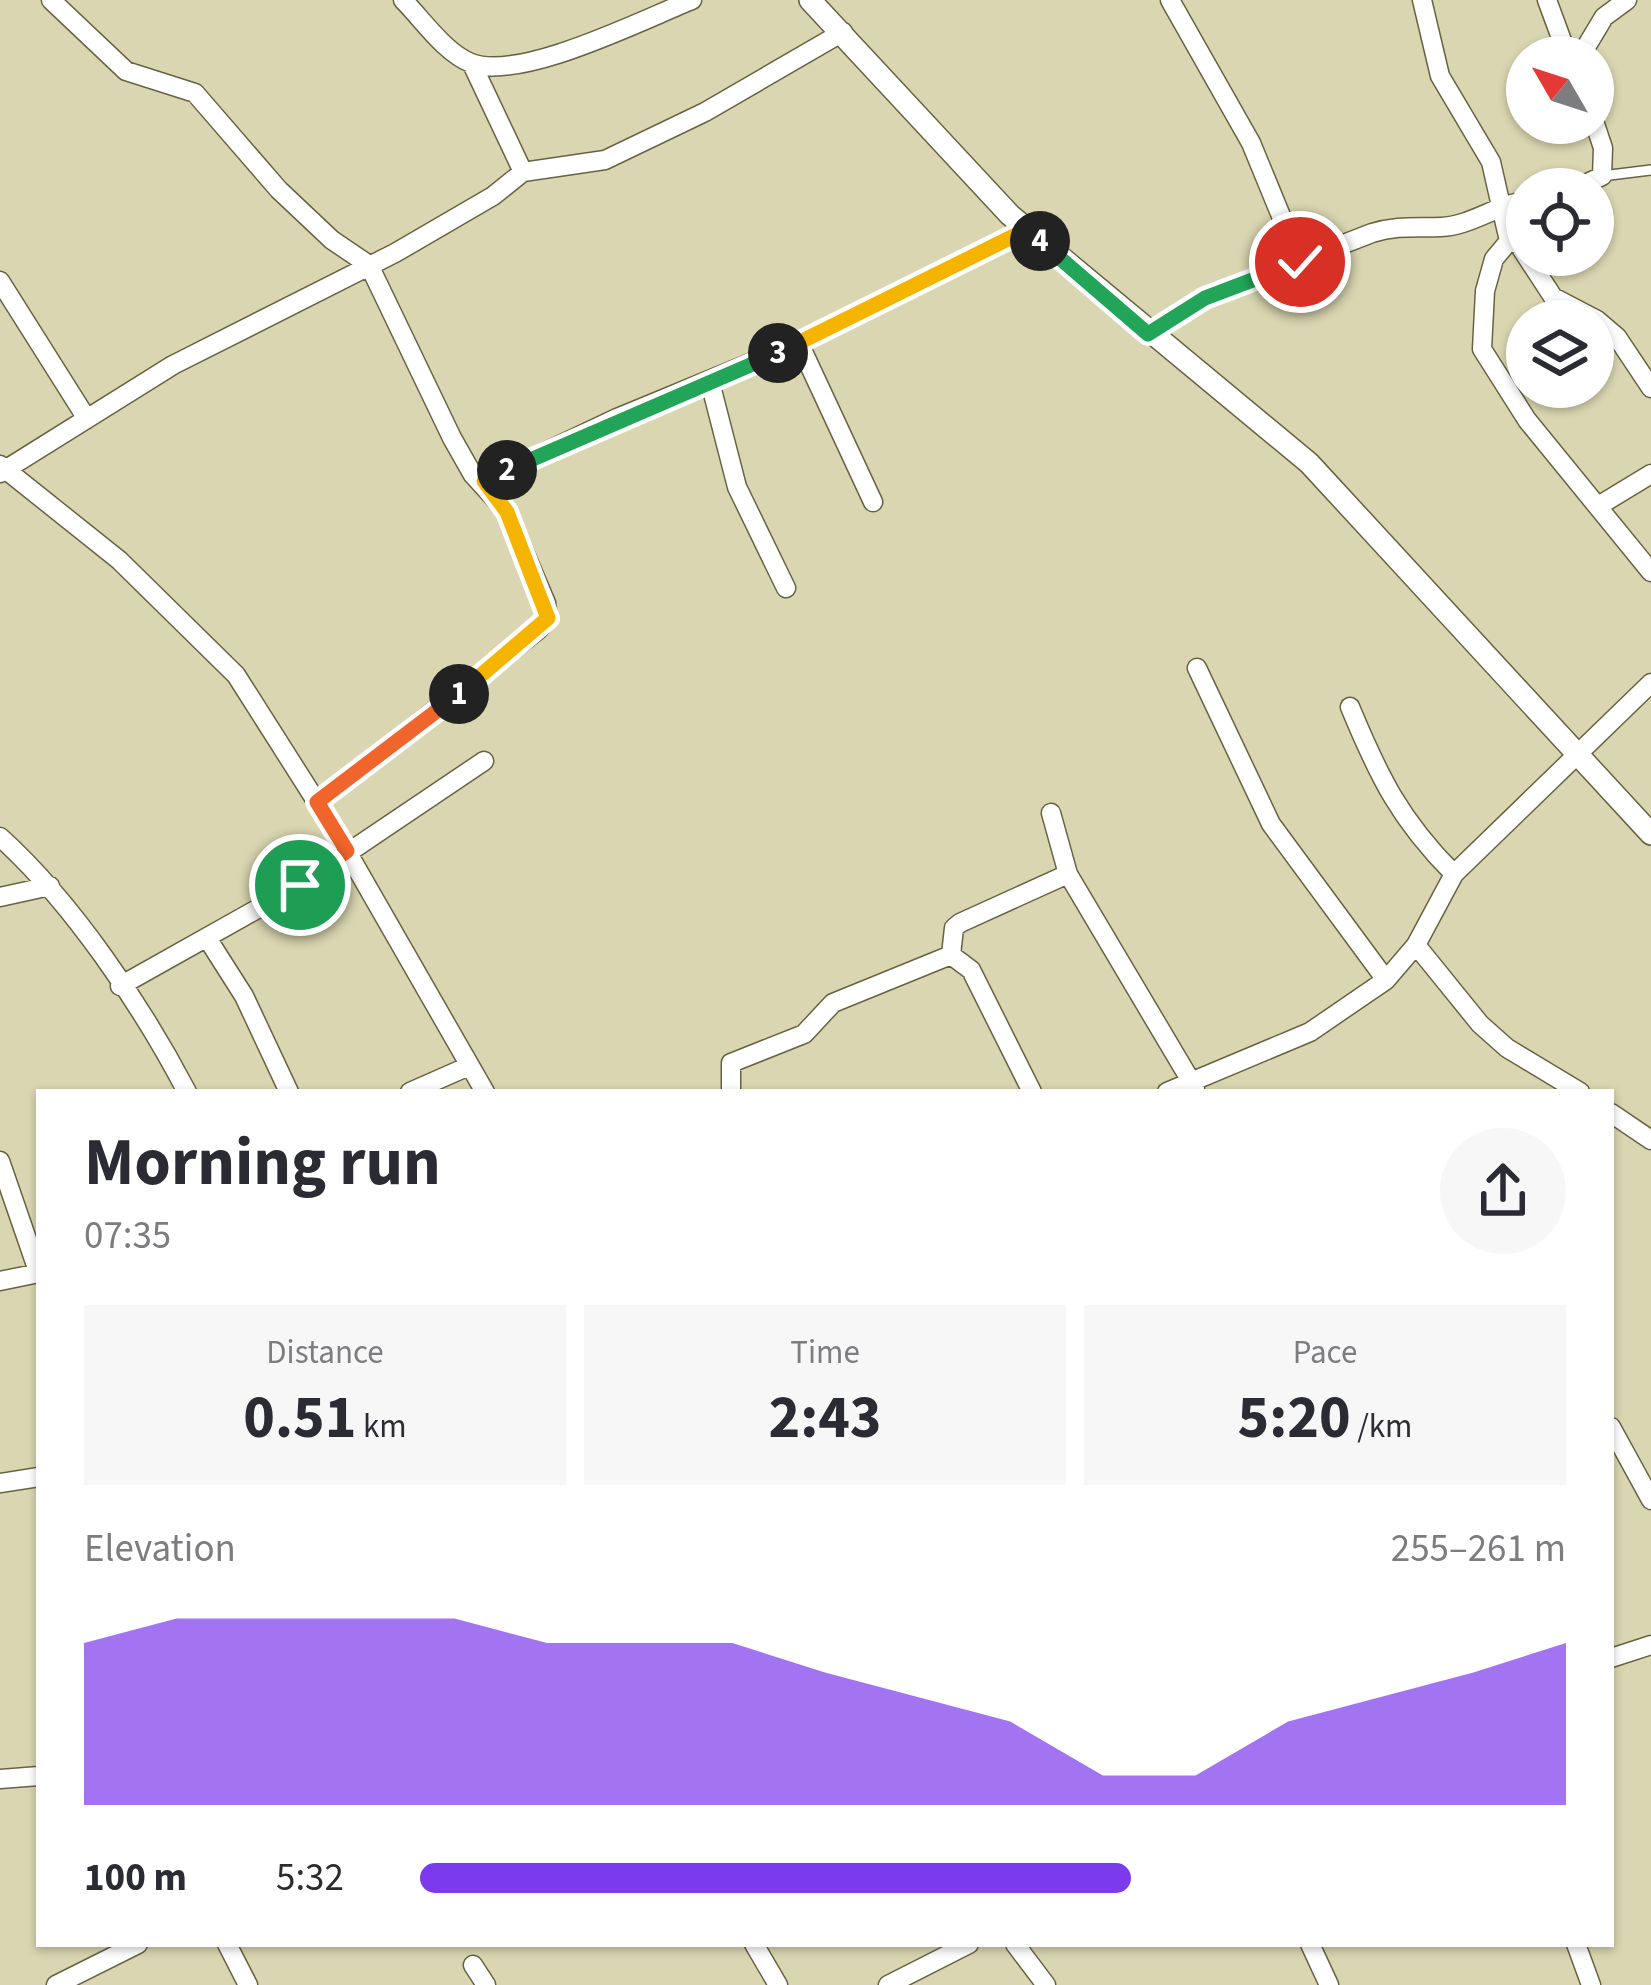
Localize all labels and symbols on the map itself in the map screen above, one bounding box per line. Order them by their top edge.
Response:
north arrow [1506,36,1614,144]
pin: 4 [1010,211,1070,271]
pin [1249,211,1351,313]
pin: 3 [748,323,808,383]
pin: 2 [477,440,537,500]
pin: 1 [429,664,489,724]
pin [249,834,351,936]

